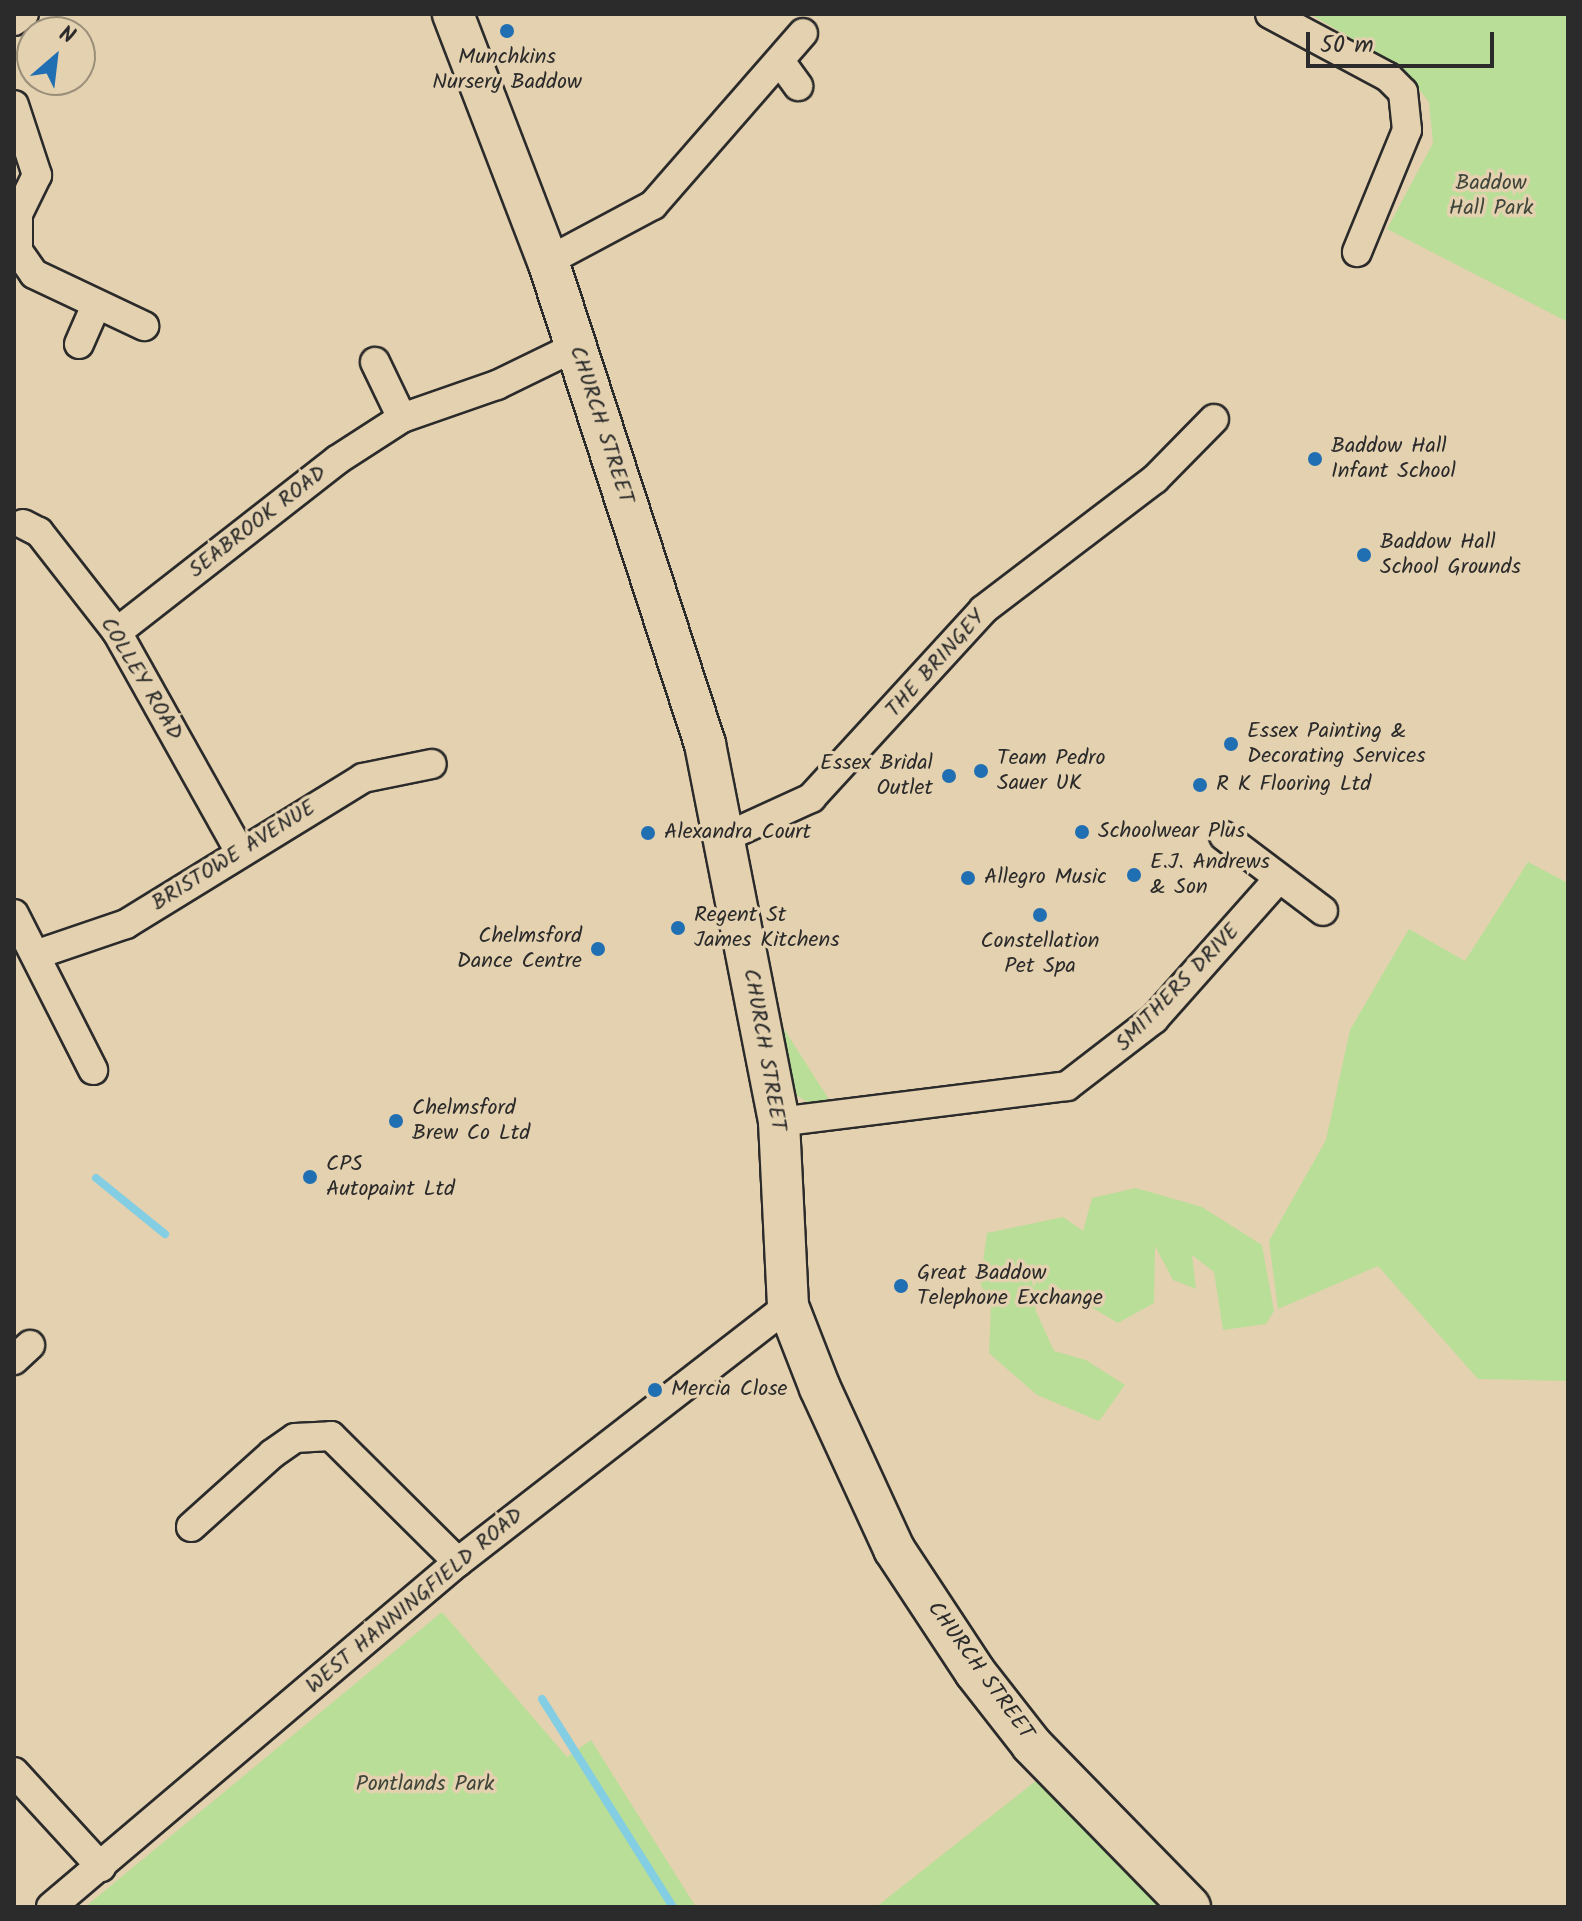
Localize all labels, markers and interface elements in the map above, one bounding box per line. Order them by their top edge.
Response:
north arrow [16,16,96,96]
scale bar [1310,16,1498,66]
text: N [52,17,81,55]
marker: Munchkins Nursery Baddow [498,22,516,40]
text: 50 m [1320,26,1374,65]
place label: Munchkins Nursery Baddow [432,44,582,96]
park label: Baddow Hall Park [1449,170,1533,222]
street label: CHURCH STREET [563,343,639,507]
place label: Baddow Hall Infant School [1331,433,1456,484]
marker: Baddow Hall Infant School [1306,450,1324,468]
street label: SEABROOK ROAD [184,460,332,584]
place label: Baddow Hall School Grounds [1380,529,1521,580]
marker: Baddow Hall School Grounds [1355,546,1373,564]
street label: THE BRINGEY [881,605,991,723]
street label: COLLEY ROAD [94,613,188,745]
place label: Essex Painting & Decorating Services [1247,718,1426,770]
marker: Essex Painting & Decorating Services [1222,735,1240,753]
place label: Team Pedro Sauer UK [997,745,1105,796]
place label: Essex Bridal Outlet [820,750,933,802]
marker: Team Pedro Sauer UK [972,762,990,780]
marker: Essex Bridal Outlet [940,767,958,785]
place label: R K Flooring Ltd [1216,772,1371,798]
marker: R K Flooring Ltd [1191,776,1209,794]
street label: BRISTOWE AVENUE [147,795,321,917]
place label: Schoolwear Plus [1098,819,1245,845]
place label: Alexandra Court [664,820,811,846]
marker: Schoolwear Plus [1073,823,1091,841]
marker: Alexandra Court [639,824,657,842]
place label: E.J. Andrews & Son [1150,849,1270,900]
place label: Allegro Music [984,865,1107,891]
marker: E.J. Andrews & Son [1125,866,1143,884]
marker: Allegro Music [959,869,977,887]
place label: Regent St James Kitchens [694,902,840,954]
marker: Constellation Pet Spa [1031,906,1049,924]
marker: Regent St James Kitchens [669,919,687,937]
street label: SMITHERS DRIVE [1110,919,1246,1057]
place label: Chelmsford Dance Centre [457,923,582,974]
place label: Constellation Pet Spa [980,928,1100,980]
marker: Chelmsford Dance Centre [589,940,607,958]
street label: CHURCH STREET [737,967,791,1133]
place label: Chelmsford Brew Co Ltd [412,1095,530,1146]
marker: Chelmsford Brew Co Ltd [387,1112,405,1130]
place label: CPS Autopaint Ltd [326,1151,455,1202]
marker: CPS Autopaint Ltd [301,1168,319,1186]
place label: Great Baddow Telephone Exchange [917,1260,1103,1312]
marker: Great Baddow Telephone Exchange [892,1277,910,1295]
place label: Mercia Close [671,1377,788,1403]
marker: Mercia Close [646,1381,664,1399]
street label: WEST HANNINGFIELD ROAD [301,1502,529,1700]
street label: CHURCH STREET [921,1597,1039,1745]
park label: Pontlands Park [356,1772,494,1798]

